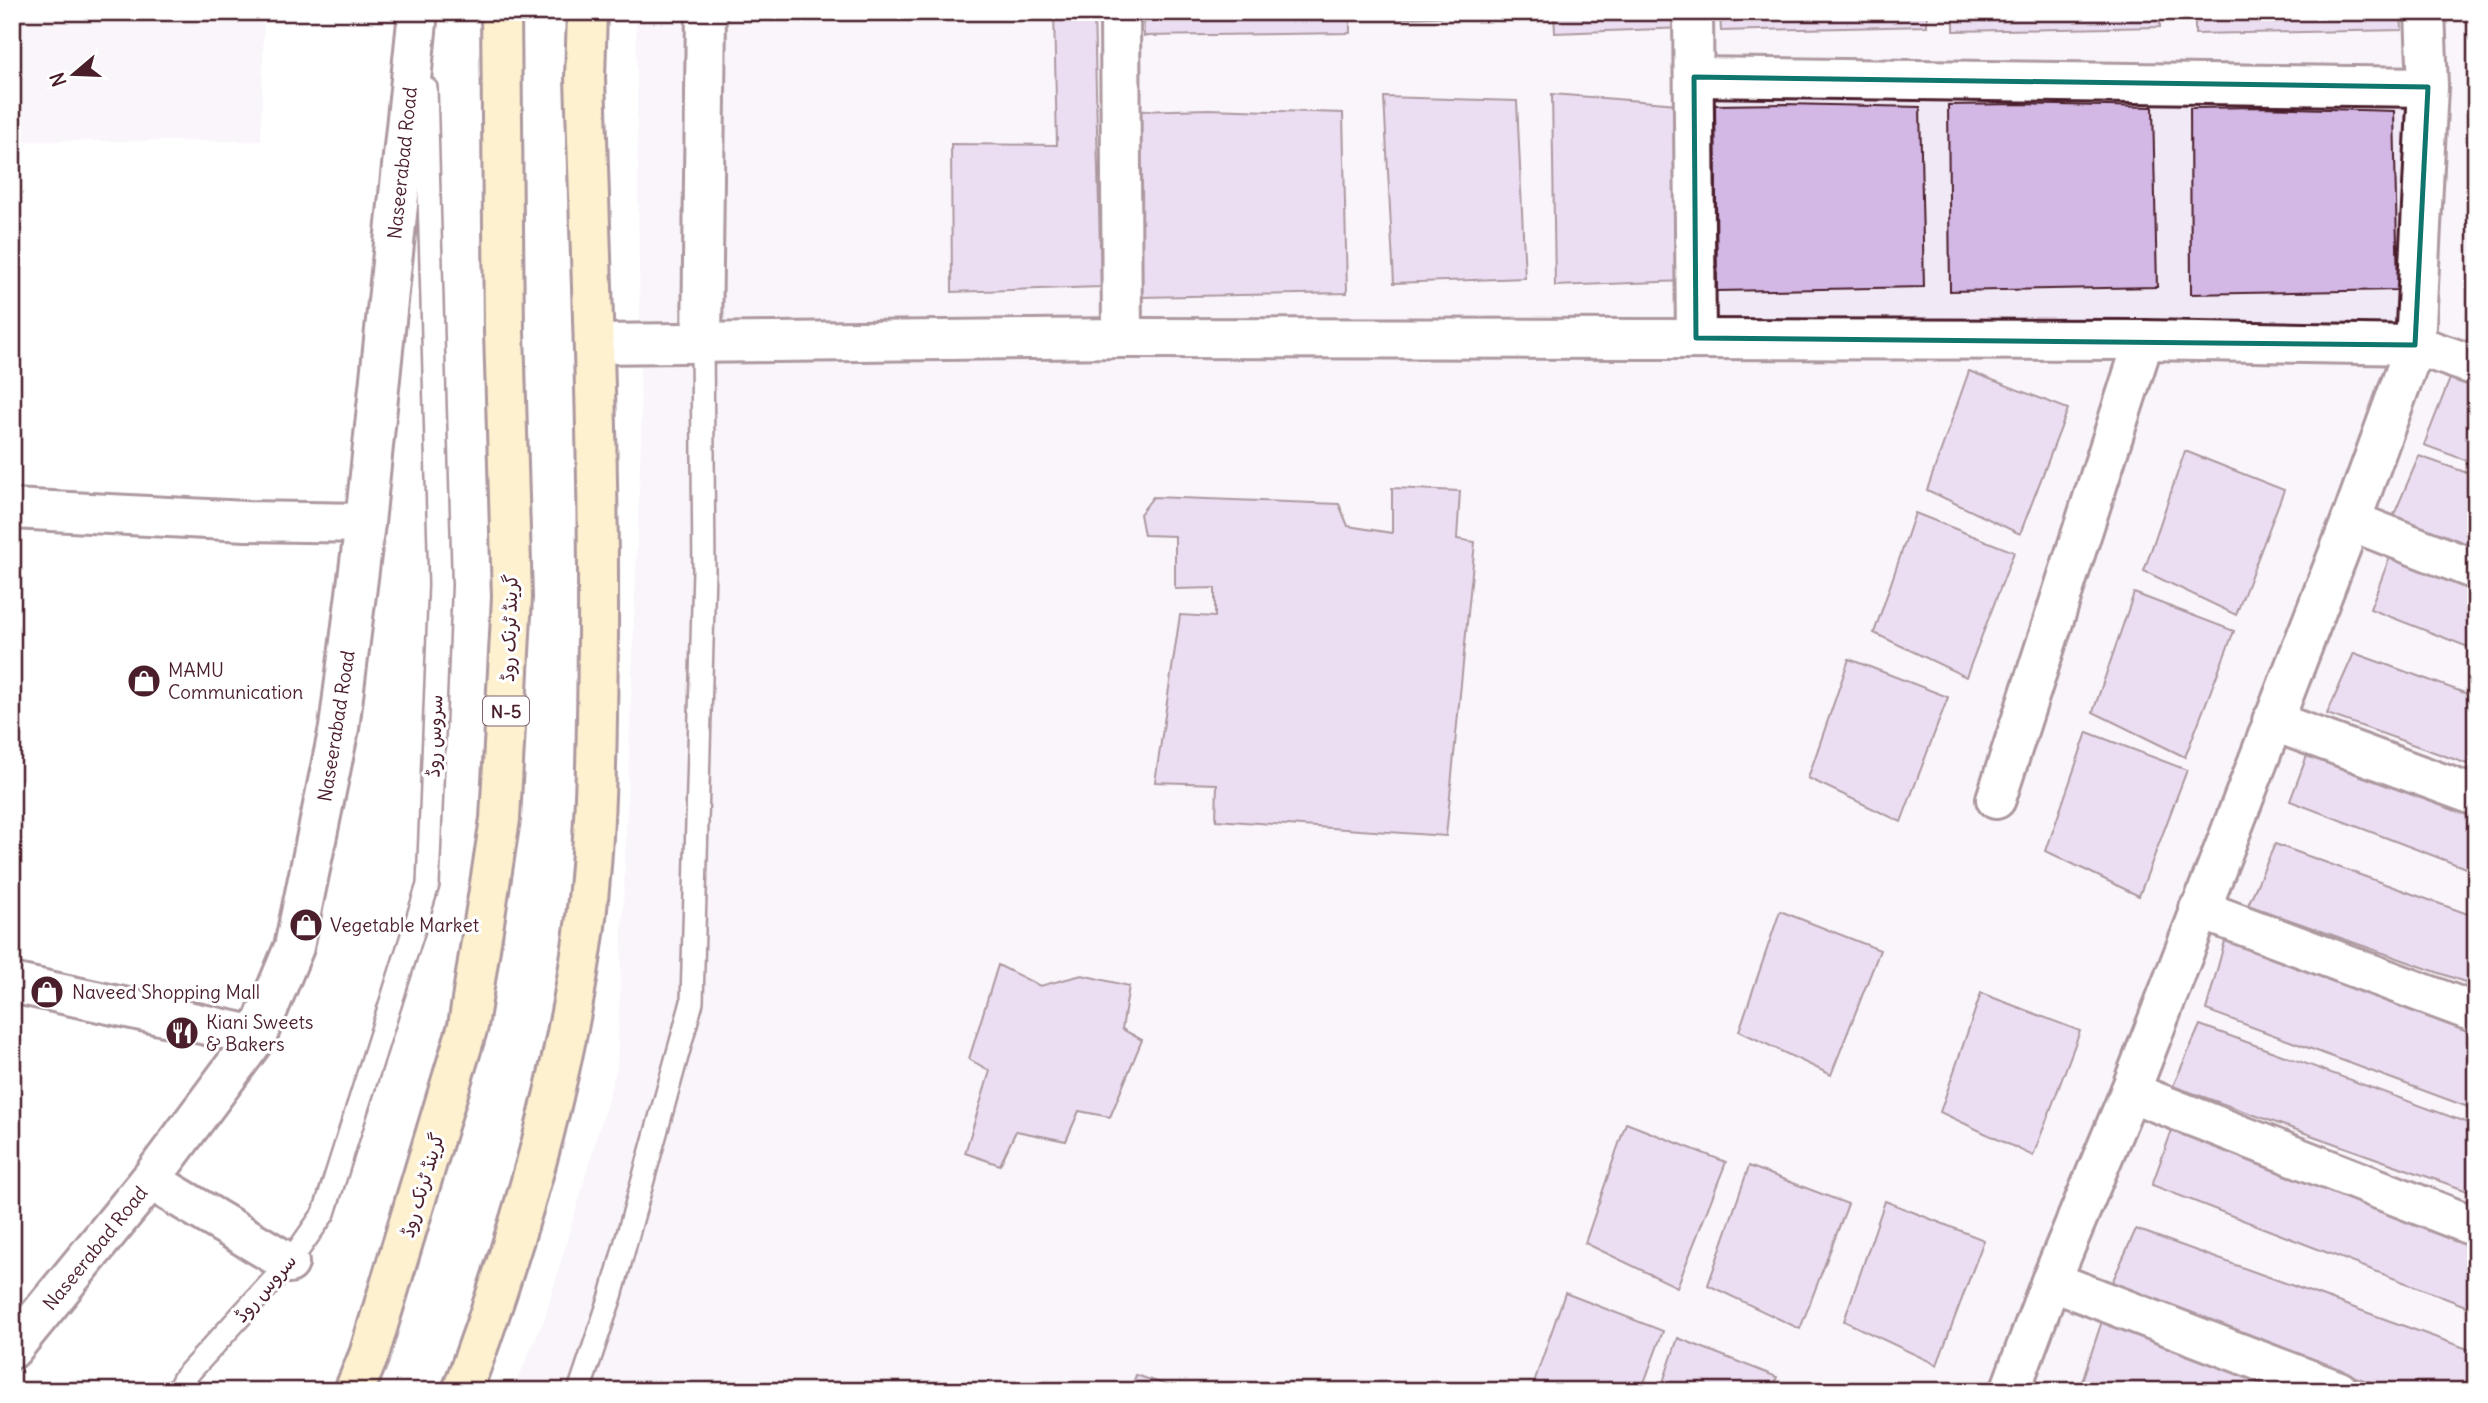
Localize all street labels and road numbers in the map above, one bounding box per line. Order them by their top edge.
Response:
street label: Naseerabad Road [382,86,422,240]
street label: گرینڈ ٹرنک روڈ [495,574,523,682]
street label: Naseerabad Road [312,649,360,803]
street label: سروس روڈ [421,694,447,778]
road number: N-5 [483,696,529,726]
street label: گرینڈ ٹرنک روڈ [395,1130,449,1240]
street label: Naseerabad Road [38,1181,152,1315]
street label: سروس روڈ [229,1249,301,1327]

